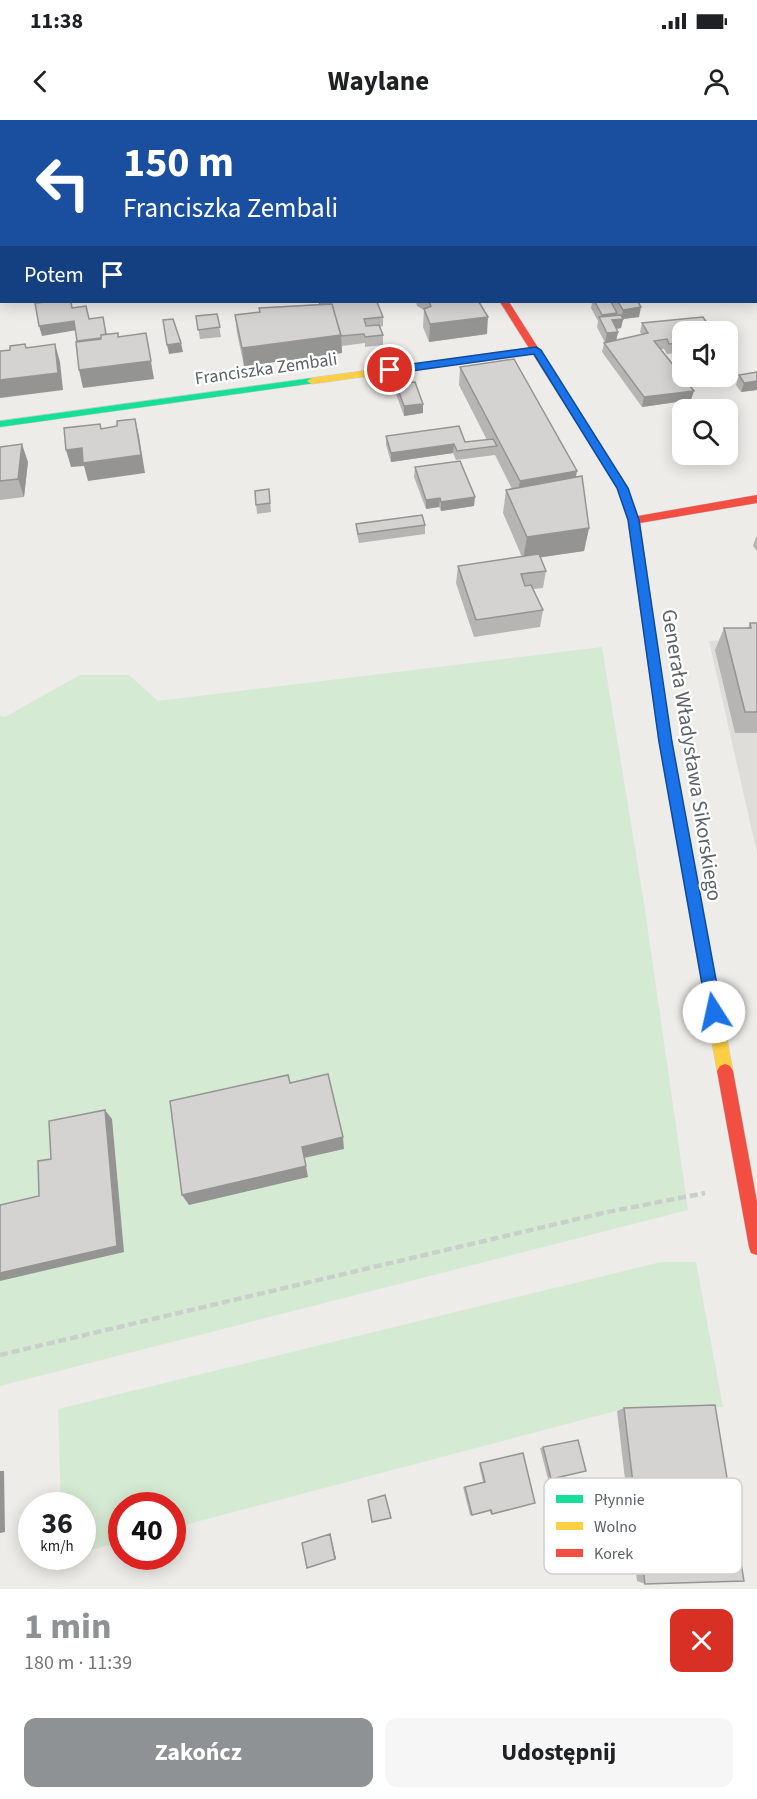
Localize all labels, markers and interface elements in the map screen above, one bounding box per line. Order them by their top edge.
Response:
text: 11:38 [30,5,83,37]
text: Waylane [328,62,429,101]
icon: back [24,65,57,98]
icon: person [700,65,733,98]
text: 150 m [123,133,234,193]
icon: left [24,144,102,222]
text: Franciszka Zembali [123,189,338,228]
icon: arrive [96,258,129,291]
text: Potem [24,259,84,291]
map controls [672,321,738,465]
button: sound [672,321,738,387]
pin [364,344,415,395]
street label: Franciszka Zembali [193,347,339,391]
icon: arrive [373,353,406,386]
button: search [672,399,738,465]
street label: Generała Władysława Sikorskiego [654,607,730,903]
position arrow [682,980,746,1044]
legend [544,1478,742,1574]
text: Płynnie [594,1489,645,1511]
speed limit sign: 40 [108,1492,186,1570]
text: 36 [41,1502,73,1545]
text: Wolno [594,1516,637,1538]
text: km/h [40,1536,74,1557]
text: Korek [594,1543,633,1565]
text: 1 min [24,1601,112,1652]
button: close [670,1609,733,1672]
text: 180 m · 11:39 [24,1649,132,1677]
button: Zakończ [24,1718,373,1787]
button: Udostępnij [385,1718,733,1787]

